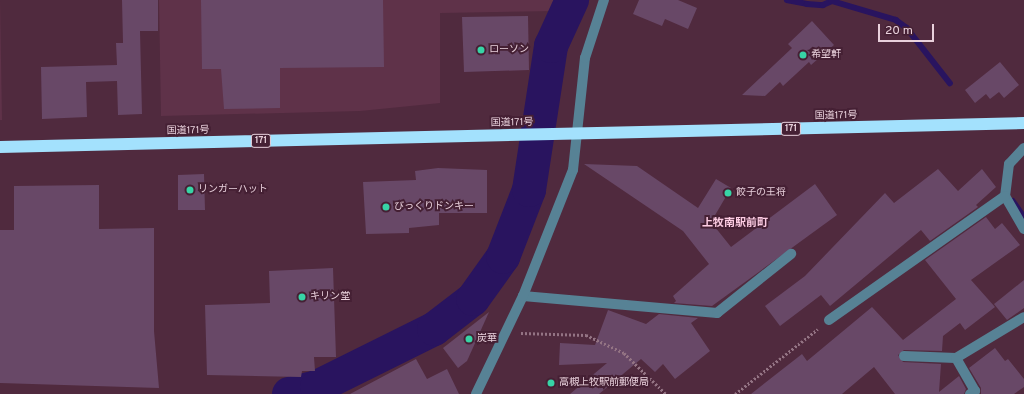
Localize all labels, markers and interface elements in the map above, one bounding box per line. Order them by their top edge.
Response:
scale bar [880,16,936,42]
text: 20 m [885,23,913,39]
place label: ローソン [489,44,529,56]
marker: ローソン [476,45,486,55]
place label: 希望軒 [811,49,841,61]
marker: 希望軒 [798,50,808,60]
street label: 国道171号 [814,110,858,122]
street label: 国道171号 [490,117,534,129]
road number: 171 [780,122,802,136]
street label: 国道171号 [166,125,210,137]
road number: 171 [250,134,272,148]
place label: リンガーハット [198,184,268,196]
marker: リンガーハット [185,185,195,195]
place label: 餃子の王将 [736,187,786,199]
marker: 餃子の王将 [723,188,733,198]
place label: びっくりドンキー [394,201,474,213]
marker: びっくりドンキー [381,202,391,212]
district label: 上牧南駅前町 [702,216,768,230]
place label: キリン堂 [310,291,350,303]
marker: キリン堂 [297,292,307,302]
place label: 炭華 [477,333,497,345]
marker: 炭華 [464,334,474,344]
place label: 高槻上牧駅前郵便局 [559,377,649,389]
marker: 高槻上牧駅前郵便局 [546,378,556,388]

